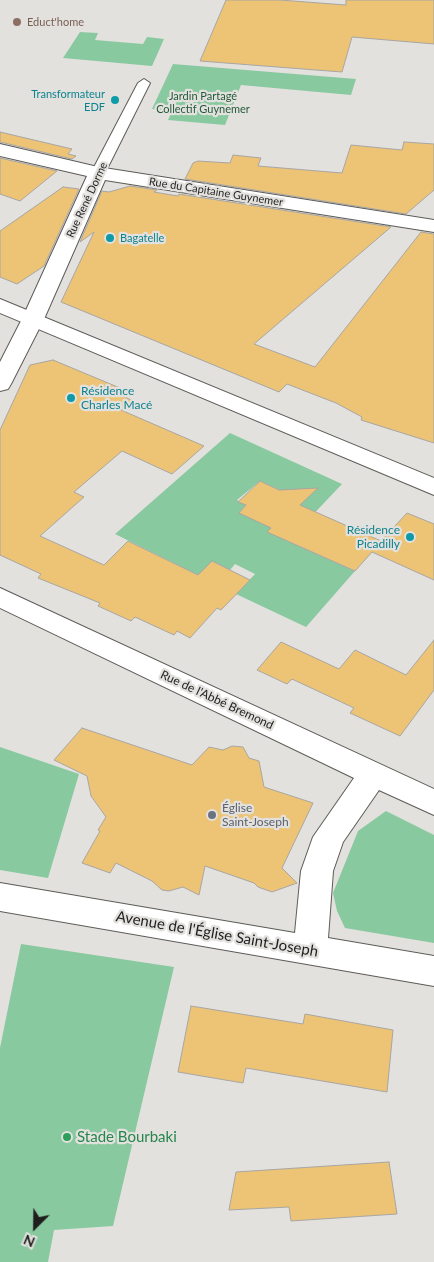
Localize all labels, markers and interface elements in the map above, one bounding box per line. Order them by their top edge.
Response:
place label: Educt'home [27,15,84,29]
marker: Educt'home [11,16,23,28]
place label: Transformateur EDF [31,87,105,113]
park label: Jardin Partagé Collectif Guynemer [156,89,250,115]
marker: Transformateur EDF [109,94,121,106]
street label: Rue René Dorme [64,160,110,240]
street label: Rue du Capitaine Guynemer [148,175,284,209]
place label: Bagatelle [120,231,164,245]
marker: Bagatelle [104,232,116,244]
place label: Résidence Charles Macé [81,384,152,412]
marker: Résidence Charles Macé [65,392,77,404]
place label: Résidence Picadilly [347,523,400,551]
marker: Résidence Picadilly [404,531,416,543]
street label: Rue de l'Abbé Bremond [158,667,276,733]
place label: Église Saint-Joseph [222,801,289,829]
marker: Église Saint-Joseph [206,809,218,821]
street label: Avenue de l'Église Saint-Joseph [114,907,320,961]
place label: Stade Bourbaki [77,1128,177,1146]
marker: Stade Bourbaki [61,1131,73,1143]
north arrow [10,1202,60,1252]
text: N [21,1231,37,1251]

